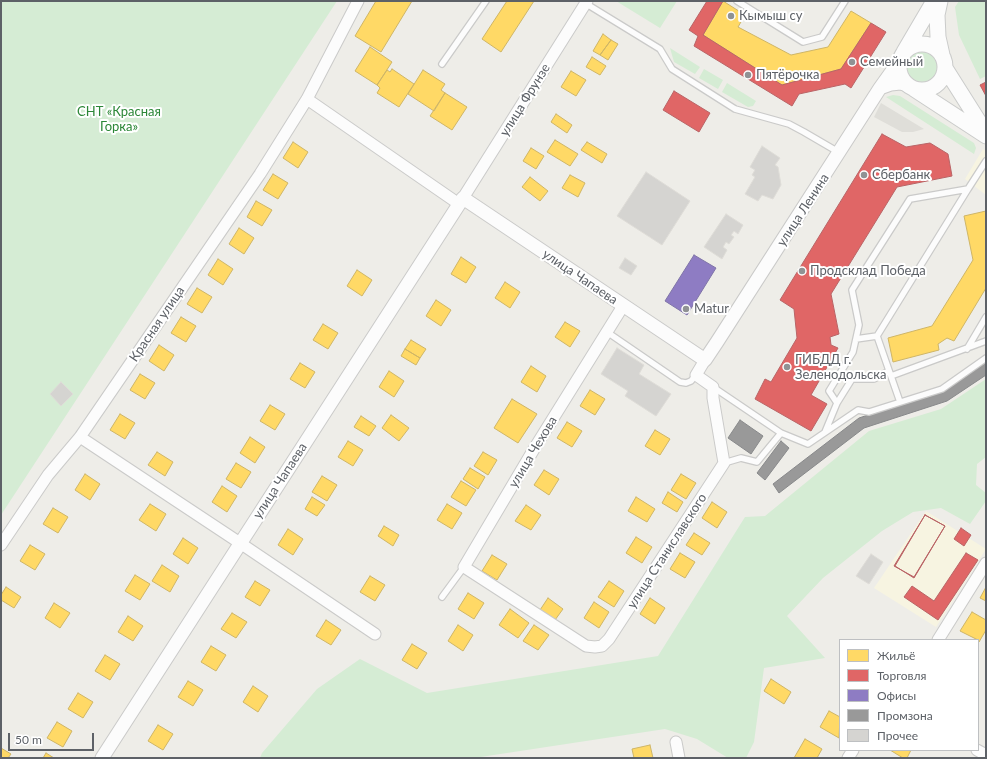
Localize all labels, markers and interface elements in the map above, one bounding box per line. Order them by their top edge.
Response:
place label: Кымыш су [739,8,802,24]
marker: Кымыш су [726,11,736,21]
place label: Семейный [860,54,923,70]
marker: Семейный [847,57,857,67]
street label: улица Фрунзе [496,61,554,139]
place label: Пятёрочка [756,67,820,83]
marker: Пятёрочка [743,70,753,80]
park label: СНТ «Красная Горка» [77,104,161,135]
place label: Сбербанк [872,167,930,183]
marker: Сбербанк [859,170,869,180]
street label: улица Ленина [774,171,832,249]
street label: улица Чапаева [539,246,621,308]
place label: Продсклад Победа [810,263,926,279]
marker: Продсклад Победа [797,266,807,276]
street label: Красная улица [126,283,188,365]
place label: Matur [694,301,729,317]
marker: Matur [681,304,691,314]
place label: ГИБДД г. Зеленодольска [795,352,886,383]
marker: ГИБДД г. Зеленодольска [782,362,792,372]
street label: улица Чехова [506,413,560,491]
street label: улица Чапаева [250,440,310,522]
street label: улица Станиславского [624,490,710,612]
legend [839,639,979,751]
text: Жильё [877,648,915,663]
text: Торговля [877,668,927,683]
text: Офисы [877,688,916,703]
text: Промзона [877,708,933,723]
scale bar [10,725,96,751]
text: Прочее [877,728,918,743]
text: 50 m [15,732,42,747]

